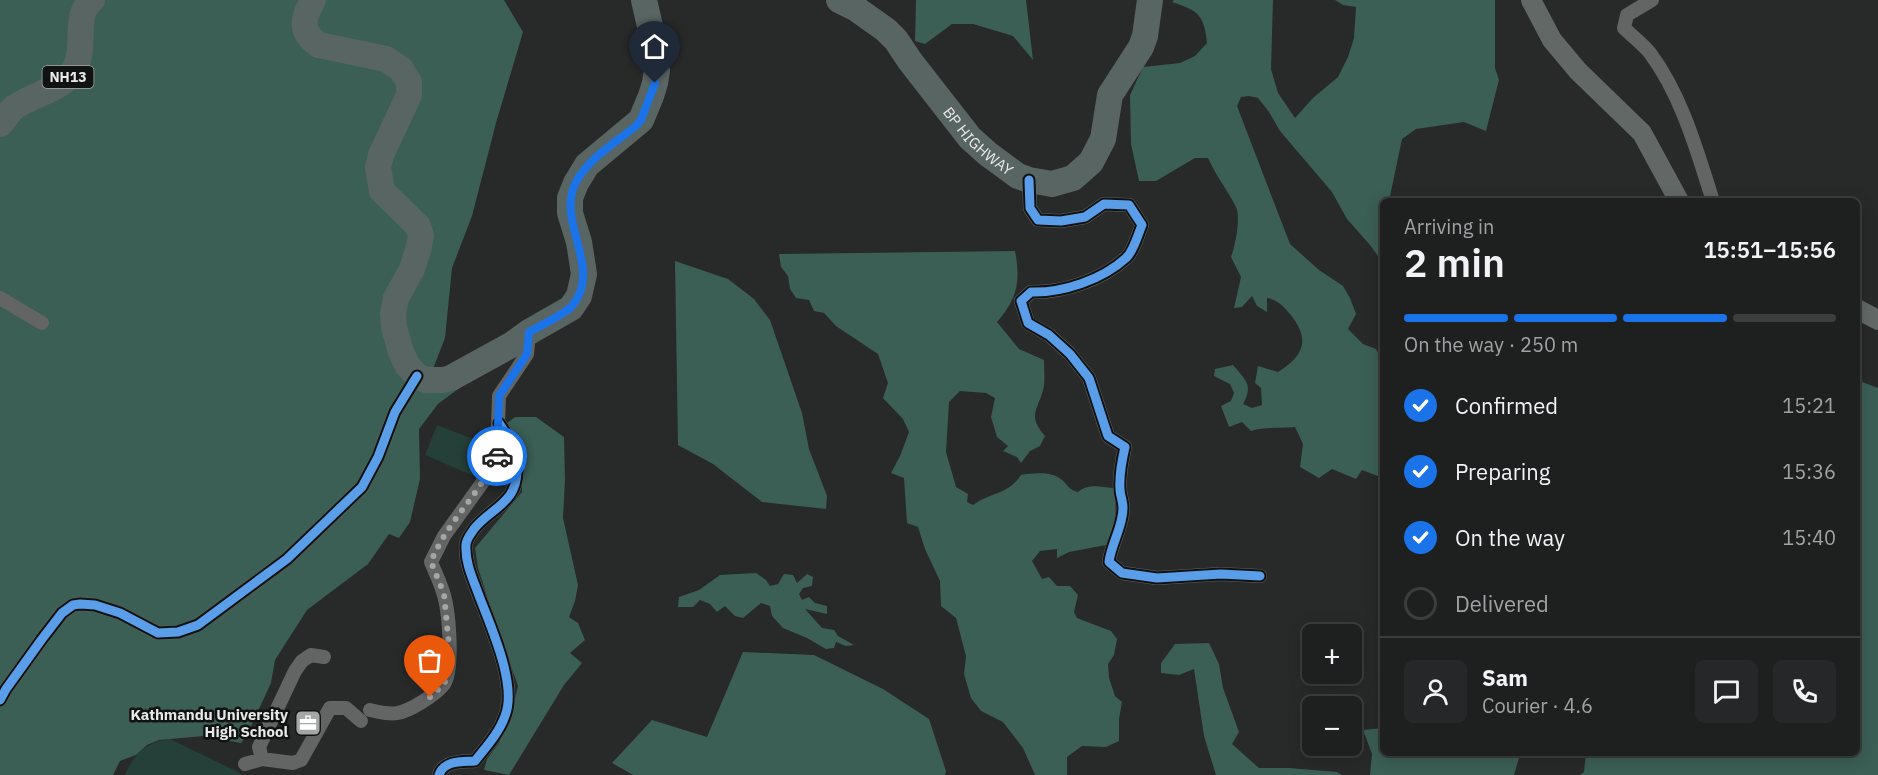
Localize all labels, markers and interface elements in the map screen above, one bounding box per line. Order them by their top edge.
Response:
pin [629,21,680,83]
icon: home [638,30,671,63]
road number: NH13 [42,66,94,88]
street label: BP HIGHWAY [939,103,1018,179]
text: Arriving in [1404,213,1494,240]
text: 15:51–15:56 [1703,235,1836,264]
text: 2 min [1404,237,1505,288]
text: On the way · 250 m [1404,331,1578,358]
icon: check [1404,389,1437,422]
text: Confirmed [1455,391,1558,420]
text: 15:21 [1782,392,1836,419]
courier [467,426,527,486]
icon: car [481,440,514,473]
icon: check [1404,455,1437,488]
text: Preparing [1455,457,1550,486]
text: 15:36 [1782,458,1836,485]
icon: check [1404,521,1437,554]
text: On the way [1455,523,1565,552]
text: 15:40 [1782,524,1836,551]
text: Delivered [1455,589,1549,618]
map controls [1302,624,1362,756]
button: + [1302,624,1362,684]
pin [404,635,455,697]
icon: bag [413,644,446,677]
button: person [1404,660,1467,723]
button: chat [1695,660,1758,723]
button: phone [1773,660,1836,723]
text: Sam [1482,663,1528,692]
text: Courier · 4.6 [1482,692,1593,719]
button: − [1302,696,1362,756]
place label: Kathmandu University High School [130,705,288,741]
office icon: Kathmandu University High School [293,708,323,738]

